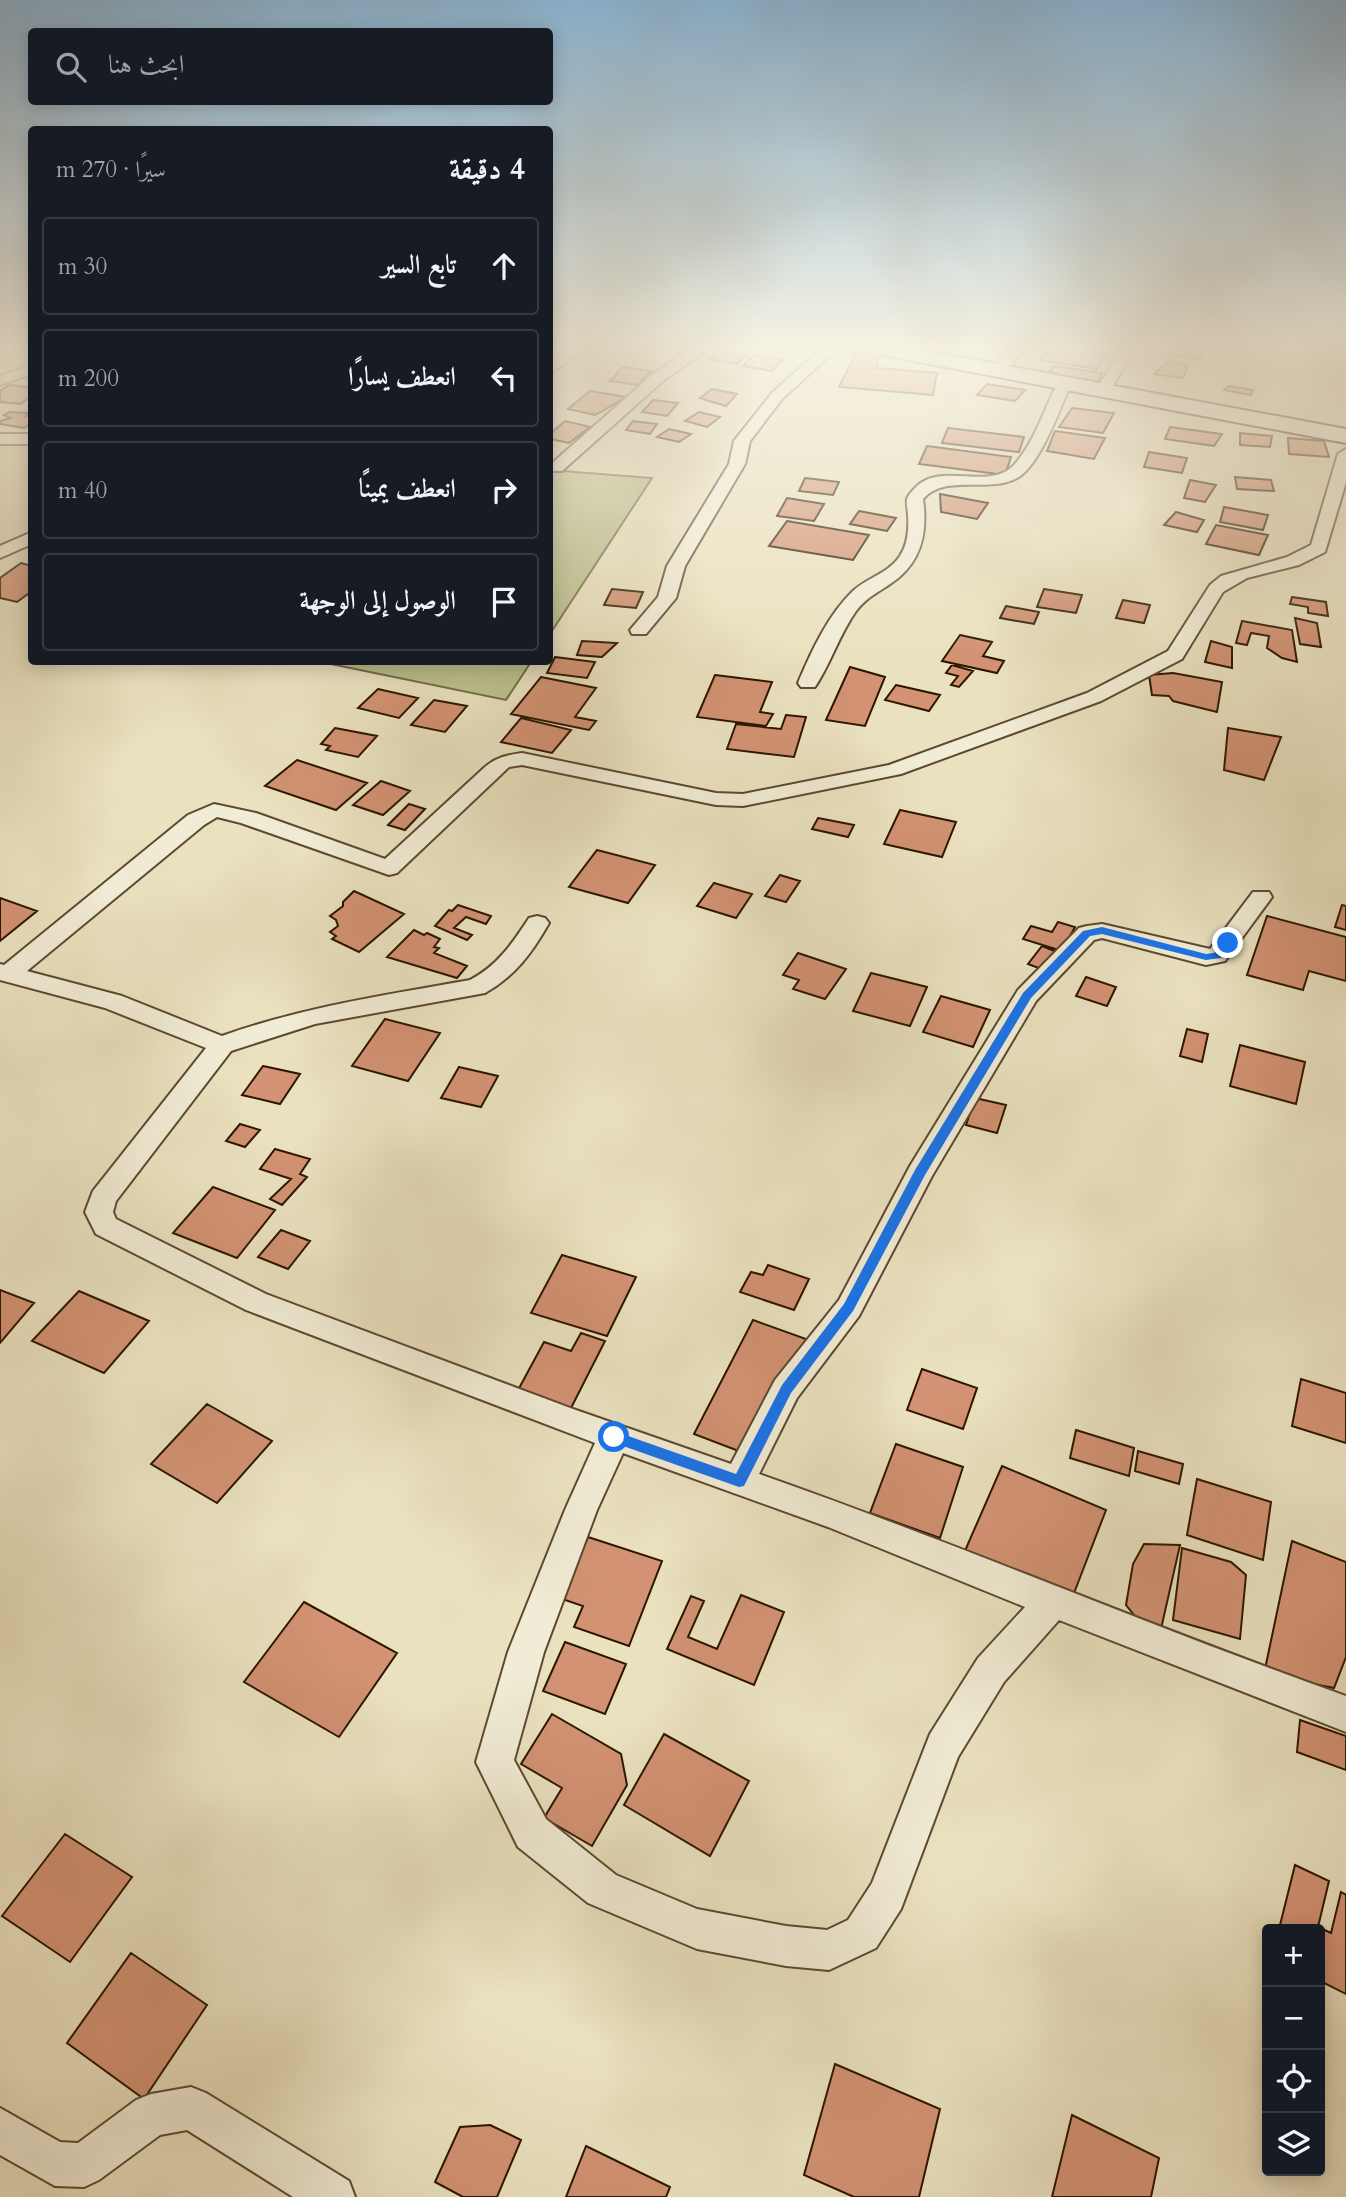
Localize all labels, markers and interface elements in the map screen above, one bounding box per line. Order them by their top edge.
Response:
search box [28,28,553,105]
text: ابحث هنا [108,47,184,82]
icon: search [52,48,90,86]
text: 4 دقيقة [449,149,525,190]
text: سيرًا · 270 m [56,154,166,185]
text: تابع السير [381,247,456,282]
icon: ahead [485,247,523,285]
text: 30 m [58,251,107,282]
text: انعطف يسارًا [348,359,456,394]
icon: left [485,359,523,397]
text: 200 m [58,363,119,394]
text: انعطف يمينًا [358,471,456,506]
icon: right [485,471,523,509]
text: 40 m [58,475,107,506]
text: الوصول إلى الوجهة [300,583,456,618]
icon: arrive [485,583,523,621]
route end [1212,927,1243,958]
route start [598,1421,629,1452]
map controls [1262,1924,1325,2176]
button: + [1262,1924,1325,1987]
button: − [1262,1987,1325,2050]
button: locate [1262,2050,1325,2113]
button: layers [1262,2113,1325,2176]

